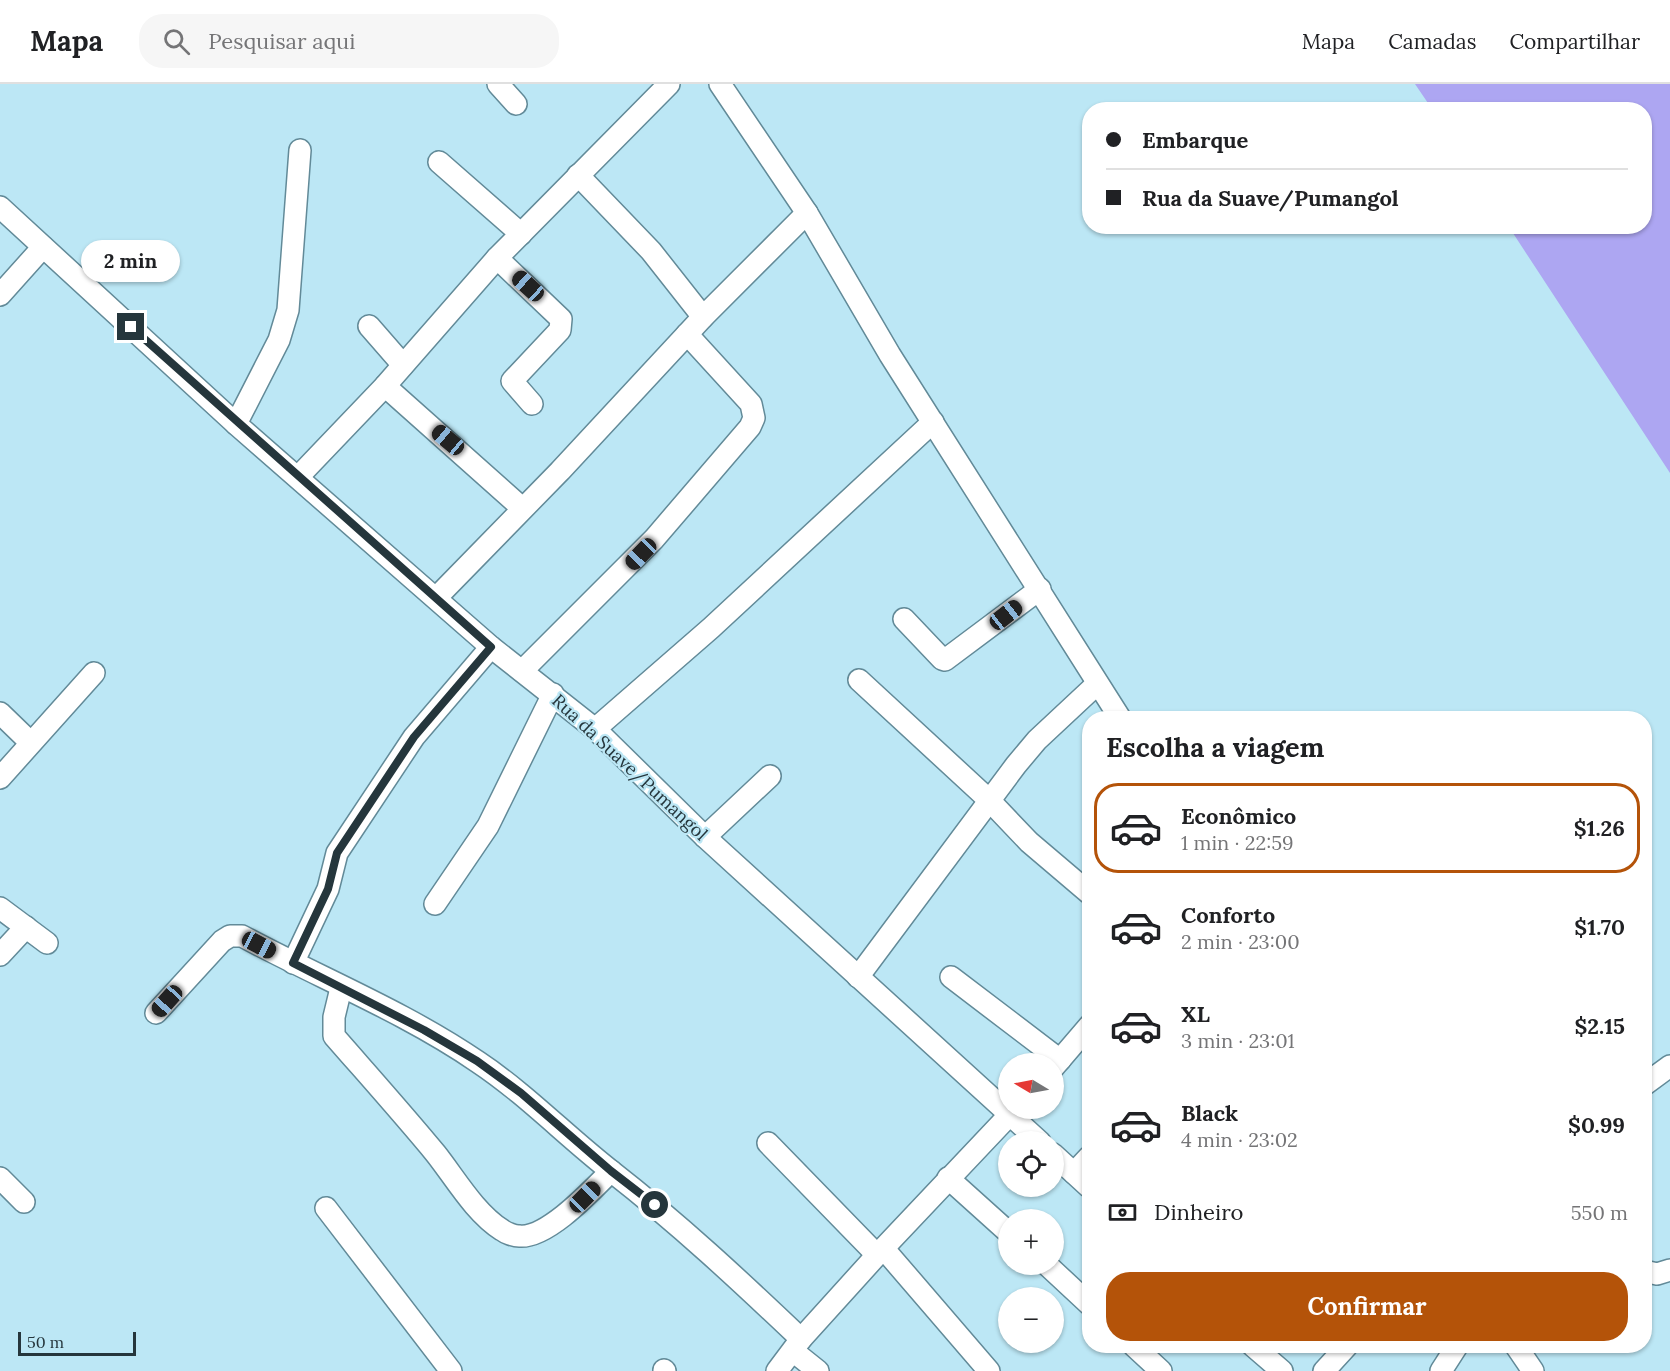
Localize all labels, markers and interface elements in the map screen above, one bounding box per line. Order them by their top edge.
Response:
search box [139,14,559,68]
text: Mapa [30,23,103,59]
icon: search [160,25,193,58]
text: Pesquisar aqui [208,27,355,55]
text: Mapa [1302,28,1355,55]
text: Camadas [1388,28,1476,55]
text: Compartilhar [1509,28,1640,55]
text: Embarque [1142,126,1248,154]
text: Rua da Suave/Pumangol [1142,184,1399,212]
callout: 2 min [82,240,180,282]
text: 2 min [104,248,157,273]
car [509,267,547,305]
route end [117,313,144,340]
car [428,422,468,458]
car [622,535,660,573]
car [986,597,1026,633]
street label: Rua da Suave/Pumangol [547,689,713,845]
text: Escolha a viagem [1106,730,1324,764]
icon: car [1109,801,1163,855]
text: Econômico [1181,802,1296,830]
text: $1.26 [1574,814,1625,842]
text: 1 min · 22:59 [1181,830,1294,855]
icon: car [1109,900,1163,954]
text: Conforto [1181,901,1275,929]
text: $1.70 [1574,913,1625,941]
car [239,929,279,961]
text: 2 min · 23:00 [1181,929,1300,954]
car [148,982,186,1020]
icon: car [1109,999,1163,1053]
text: XL [1181,1000,1210,1028]
text: $2.15 [1574,1012,1625,1040]
text: 3 min · 23:01 [1181,1028,1295,1053]
north arrow [998,1053,1064,1119]
map controls [998,1053,1064,1353]
icon: car [1109,1098,1163,1152]
text: Black [1181,1099,1238,1127]
text: $0.99 [1568,1111,1625,1139]
text: 4 min · 23:02 [1181,1127,1298,1152]
button: locate [998,1131,1064,1197]
car [566,1178,604,1216]
route start [641,1191,668,1218]
icon: cash [1106,1196,1139,1229]
text: Dinheiro [1154,1198,1243,1226]
text: 550 m [1571,1200,1628,1225]
button: + [998,1209,1064,1275]
button: Confirmar [1106,1272,1628,1341]
button: − [998,1287,1064,1353]
scale bar [18,1329,136,1356]
text: 50 m [27,1332,64,1352]

